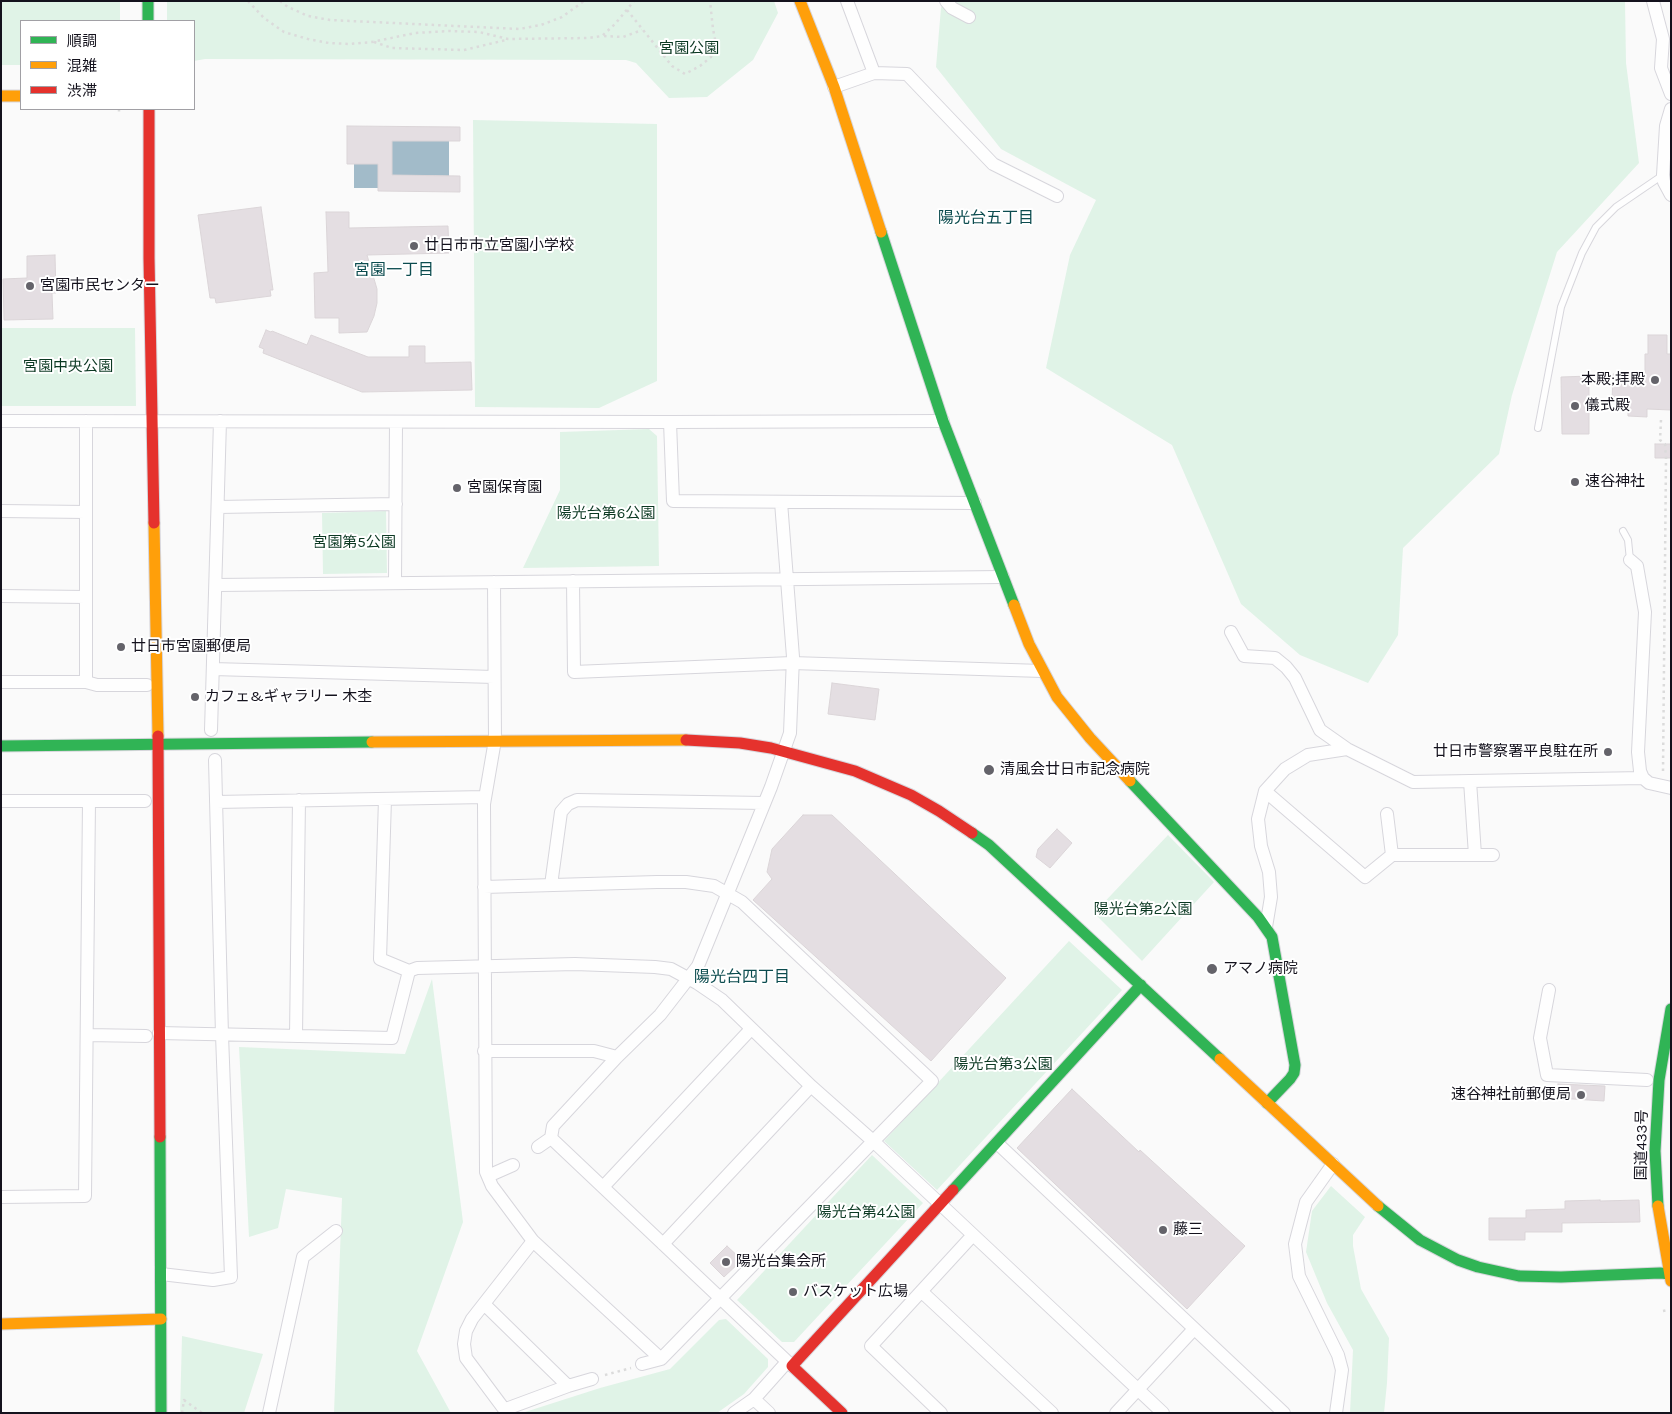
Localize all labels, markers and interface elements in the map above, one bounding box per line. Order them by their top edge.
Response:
legend [20,20,195,110]
text: 順調 [67,32,97,50]
park label: 宮園公園 [659,40,719,58]
text: 混雑 [67,57,97,75]
text: 渋滞 [67,82,97,100]
district label: 陽光台五丁目 [938,208,1034,228]
place label: 廿日市市立宮園小学校 [424,237,574,255]
marker: 廿日市市立宮園小学校 [408,240,420,252]
district label: 宮園一丁目 [354,260,434,280]
place label: 宮園市民センター [40,277,160,295]
marker: 宮園市民センター [24,280,36,292]
park label: 宮園中央公園 [23,358,113,376]
place label: 本殿;拝殿 [1581,371,1645,389]
marker: 本殿;拝殿 [1649,374,1661,386]
place label: 儀式殿 [1585,397,1630,415]
marker: 儀式殿 [1569,400,1581,412]
place label: 速谷神社 [1585,473,1645,491]
marker: 速谷神社 [1569,476,1581,488]
place label: 宮園保育園 [467,479,542,497]
marker: 宮園保育園 [451,482,463,494]
park label: 陽光台第6公園 [557,505,655,523]
park label: 宮園第5公園 [312,534,396,552]
place label: 廿日市宮園郵便局 [131,638,251,656]
marker: 廿日市宮園郵便局 [115,641,127,653]
place label: カフェ&ギャラリー 木杢 [205,688,372,706]
marker: カフェ&ギャラリー 木杢 [189,691,201,703]
place label: 廿日市警察署平良駐在所 [1433,743,1598,761]
marker: 廿日市警察署平良駐在所 [1602,746,1614,758]
place label: 清風会廿日市記念病院 [1000,761,1150,779]
marker: 清風会廿日市記念病院 [982,763,996,777]
park label: 陽光台第2公園 [1094,901,1192,919]
place label: アマノ病院 [1223,960,1298,978]
marker: アマノ病院 [1205,962,1219,976]
district label: 陽光台四丁目 [694,967,790,987]
park label: 陽光台第3公園 [954,1056,1052,1074]
place label: 速谷神社前郵便局 [1451,1086,1571,1104]
marker: 速谷神社前郵便局 [1575,1089,1587,1101]
street label: 国道433号 [1632,1109,1652,1181]
park label: 陽光台第4公園 [817,1204,915,1222]
place label: 藤三 [1173,1221,1203,1239]
marker: 藤三 [1157,1224,1169,1236]
place label: 陽光台集会所 [736,1253,826,1271]
marker: 陽光台集会所 [720,1256,732,1268]
place label: バスケット広場 [803,1283,908,1301]
marker: バスケット広場 [787,1286,799,1298]

